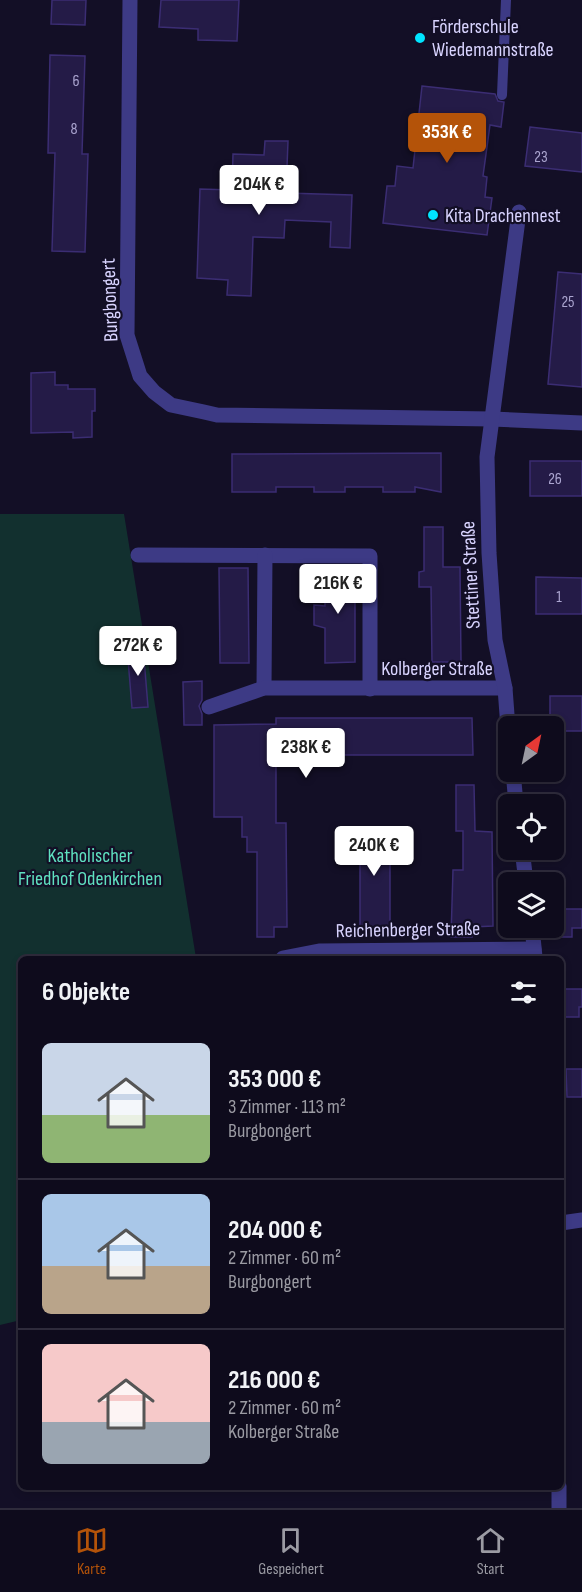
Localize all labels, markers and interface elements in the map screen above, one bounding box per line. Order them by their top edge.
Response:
place label: Förderschule Wiedemannstraße [432,15,554,62]
marker: Förderschule Wiedemannstraße [413,31,427,45]
house number: 6 [72,72,80,91]
pin: 353K € [398,113,496,164]
house number: 8 [70,120,78,139]
text: 353K € [422,120,472,144]
house number: 23 [534,148,548,167]
pin: 204K € [210,165,308,216]
text: 204K € [234,172,284,196]
place label: Kita Drachennest [445,204,561,228]
marker: Kita Drachennest [426,208,440,222]
street label: Burgbongert [97,258,123,342]
house number: 25 [561,293,575,312]
house number: 26 [548,470,562,489]
street label: Stettiner Straße [456,520,486,630]
pin: 216K € [289,564,387,615]
text: 216K € [313,571,363,595]
house number: 1 [556,588,562,607]
pin: 272K € [89,626,187,677]
text: 272K € [113,633,163,657]
street label: Kolberger Straße [381,657,493,681]
north arrow [498,716,564,782]
map controls [498,716,564,938]
pin: 238K € [257,728,355,779]
text: 238K € [281,735,331,759]
button: locate [498,794,564,860]
pin: 240K € [325,826,423,877]
text: 240K € [349,833,399,857]
park label: Katholischer Friedhof Odenkirchen [18,844,162,891]
button: layers [498,872,564,938]
street label: Reichenberger Straße [336,917,480,943]
icon: filters [507,976,540,1009]
text: 6 Objekte [42,977,130,1008]
text: 353 000 € [228,1064,321,1095]
icon: home [90,1067,162,1139]
text: 3 Zimmer · 113 m² [228,1095,346,1119]
text: Burgbongert [228,1119,312,1143]
text: 204 000 € [228,1215,322,1246]
icon: home [90,1218,162,1290]
text: 2 Zimmer · 60 m² [228,1246,341,1270]
text: Burgbongert [228,1270,312,1294]
text: 216 000 € [228,1365,320,1396]
icon: home [90,1368,162,1440]
text: 2 Zimmer · 60 m² [228,1396,341,1420]
text: Kolberger Straße [228,1420,339,1444]
tab: Karte [75,1524,108,1579]
tab: Gespeichert [258,1524,324,1579]
tab: Start [474,1524,507,1579]

